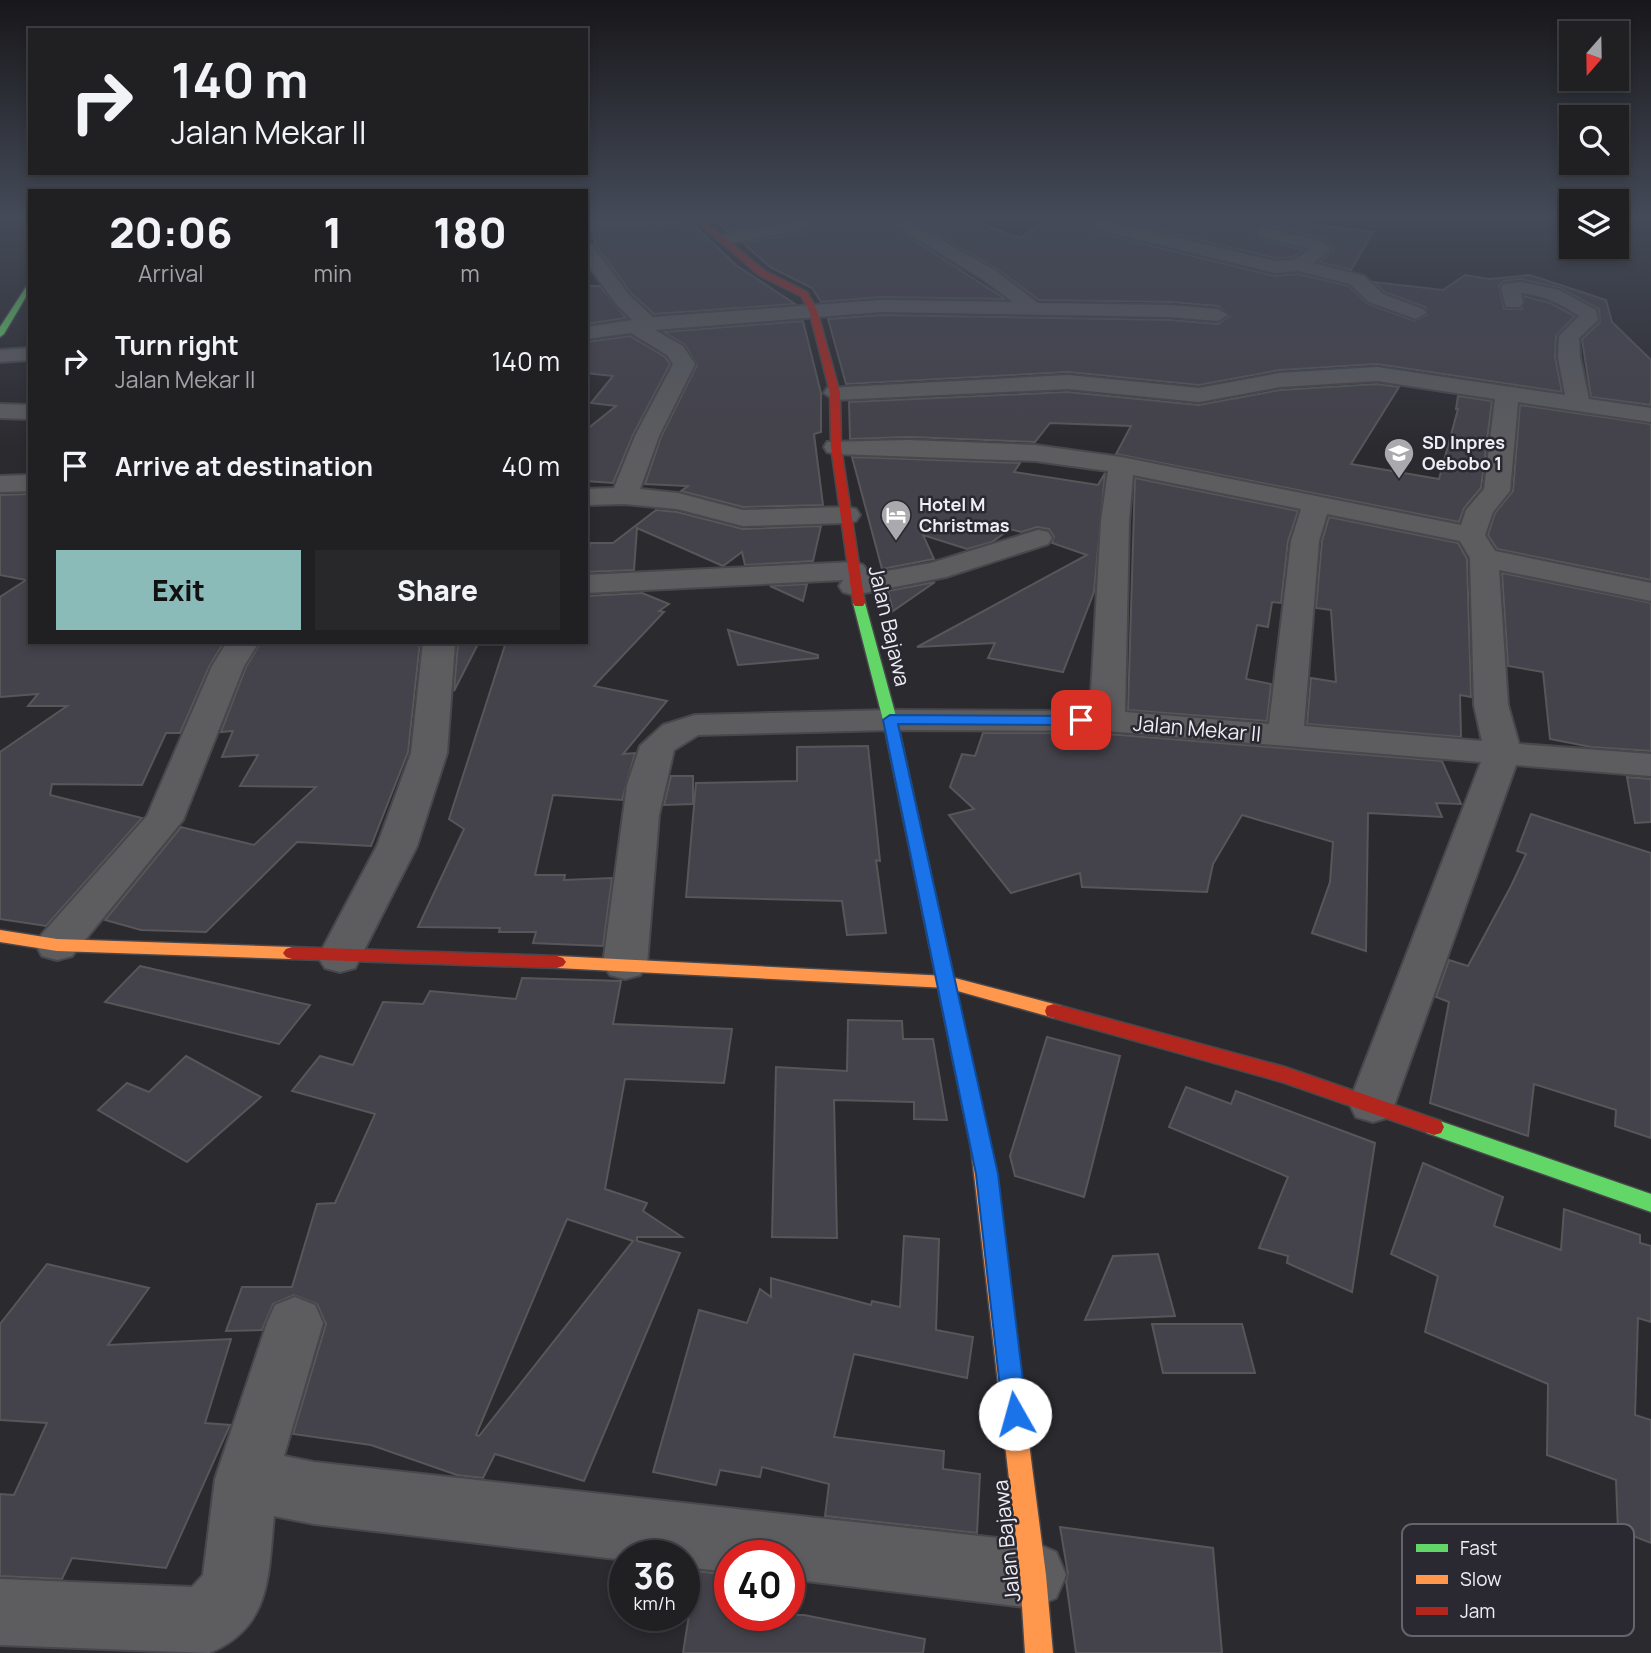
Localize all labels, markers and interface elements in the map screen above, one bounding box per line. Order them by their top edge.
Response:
north arrow [1559,21,1629,91]
map controls [1559,21,1629,259]
text: 140 m [171,46,308,113]
icon: right [56,56,147,147]
button: search [1559,105,1629,175]
text: Jalan Mekar II [171,110,366,154]
button: layers [1559,189,1629,259]
text: 20:06 [109,203,232,261]
text: 1 [323,203,342,261]
text: 180 [433,203,507,261]
text: Arrival [138,257,204,289]
text: min [313,257,352,289]
text: m [460,257,480,289]
text: Turn right [115,327,239,363]
icon: right [56,342,94,380]
text: 140 m [491,343,560,379]
text: Jalan Mekar II [115,363,255,395]
place label: SD Inpres Oebobo 1 [1422,430,1505,475]
school or university icon: SD Inpres Oebobo 1 [1382,436,1416,480]
icon: arrive [56,447,94,485]
text: Arrive at destination [115,448,373,484]
text: 40 m [502,448,560,484]
place label: Hotel M Christmas [919,492,1010,537]
hotel icon: Hotel M Christmas [879,498,913,542]
button: Exit [56,550,301,630]
button: Share [315,550,560,630]
street label: Jalan Bajawa [863,563,917,689]
pin [1051,690,1111,750]
icon: arrive [1062,701,1100,739]
street label: Jalan Mekar II [1132,708,1262,748]
position arrow [978,1377,1052,1451]
street label: Jalan Bajawa [986,1479,1026,1604]
legend [1402,1524,1634,1636]
text: Fast [1460,1535,1497,1561]
speed limit sign: 40 [714,1540,805,1631]
text: 36 [633,1552,676,1600]
text: Slow [1460,1566,1502,1592]
text: km/h [634,1591,675,1615]
text: Jam [1460,1598,1495,1624]

